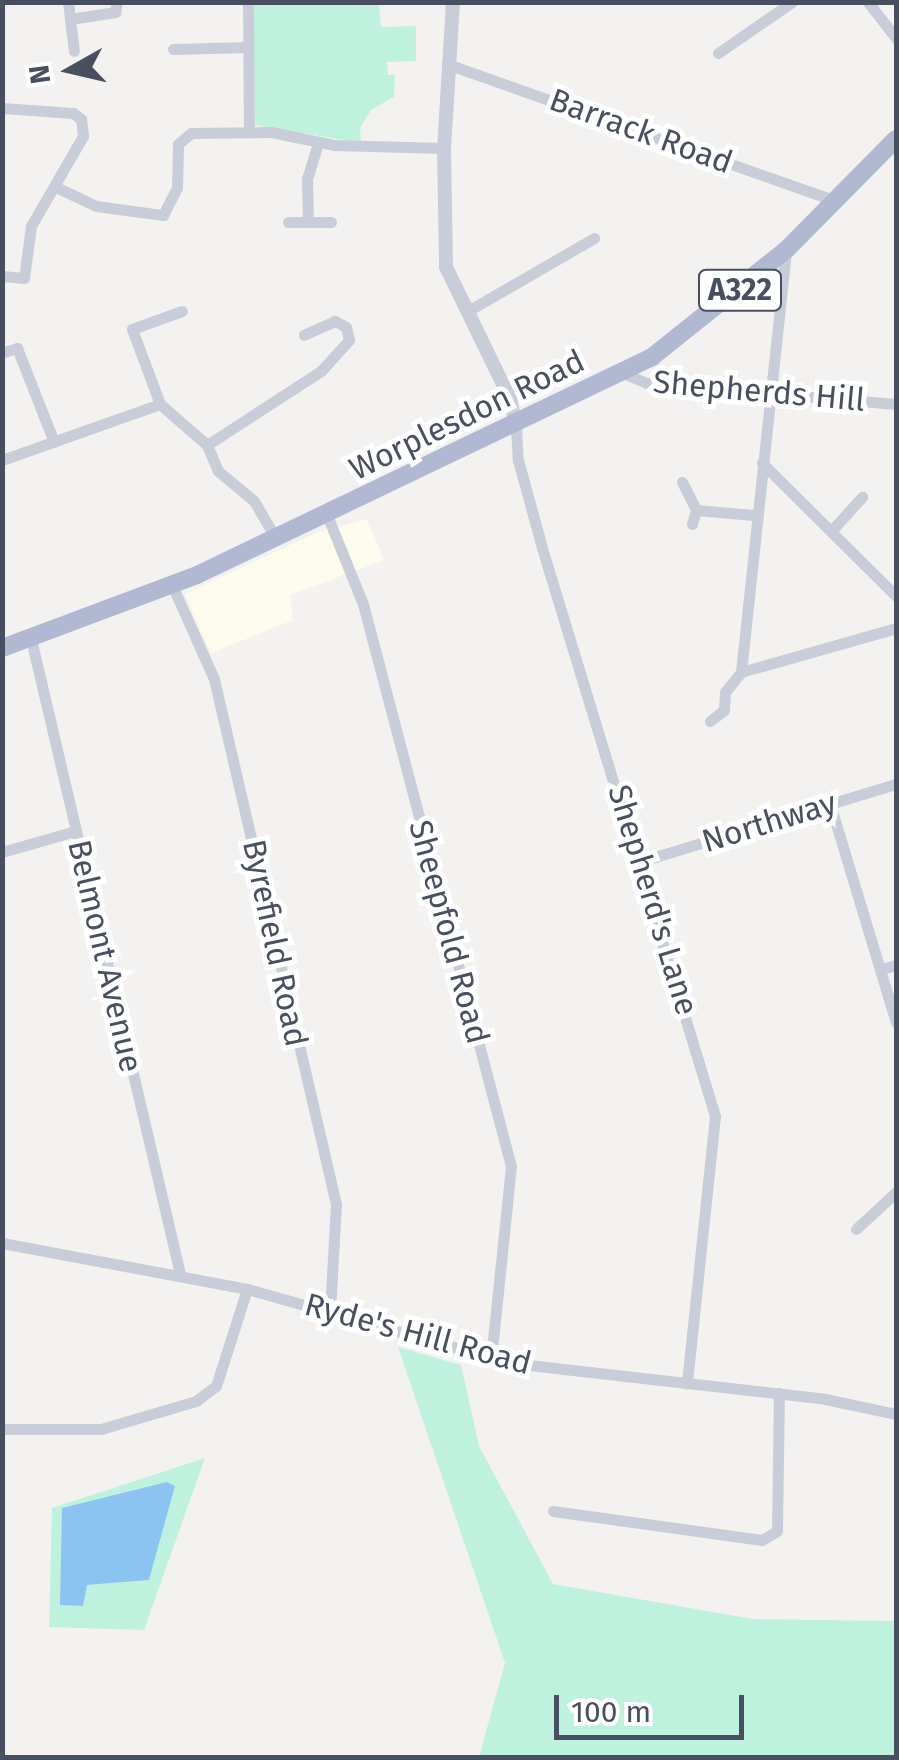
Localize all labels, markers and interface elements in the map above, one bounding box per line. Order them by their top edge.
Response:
north arrow [20,20,120,120]
text: N [22,63,57,86]
street label: Barrack Road [544,80,738,182]
road number: A322 [698,265,782,315]
street label: Worplesdon Road [343,341,591,489]
street label: Shepherds Hill [652,363,866,419]
street label: Shepherd's Lane [600,780,706,1020]
street label: Northway [697,783,841,861]
street label: Sheepfold Road [401,816,497,1048]
street label: Belmont Avenue [60,836,150,1076]
street label: Byrefield Road [234,836,316,1050]
street label: Ryde's Hill Road [300,1285,536,1383]
scale bar [559,1675,749,1737]
text: 100 m [571,1694,651,1730]

